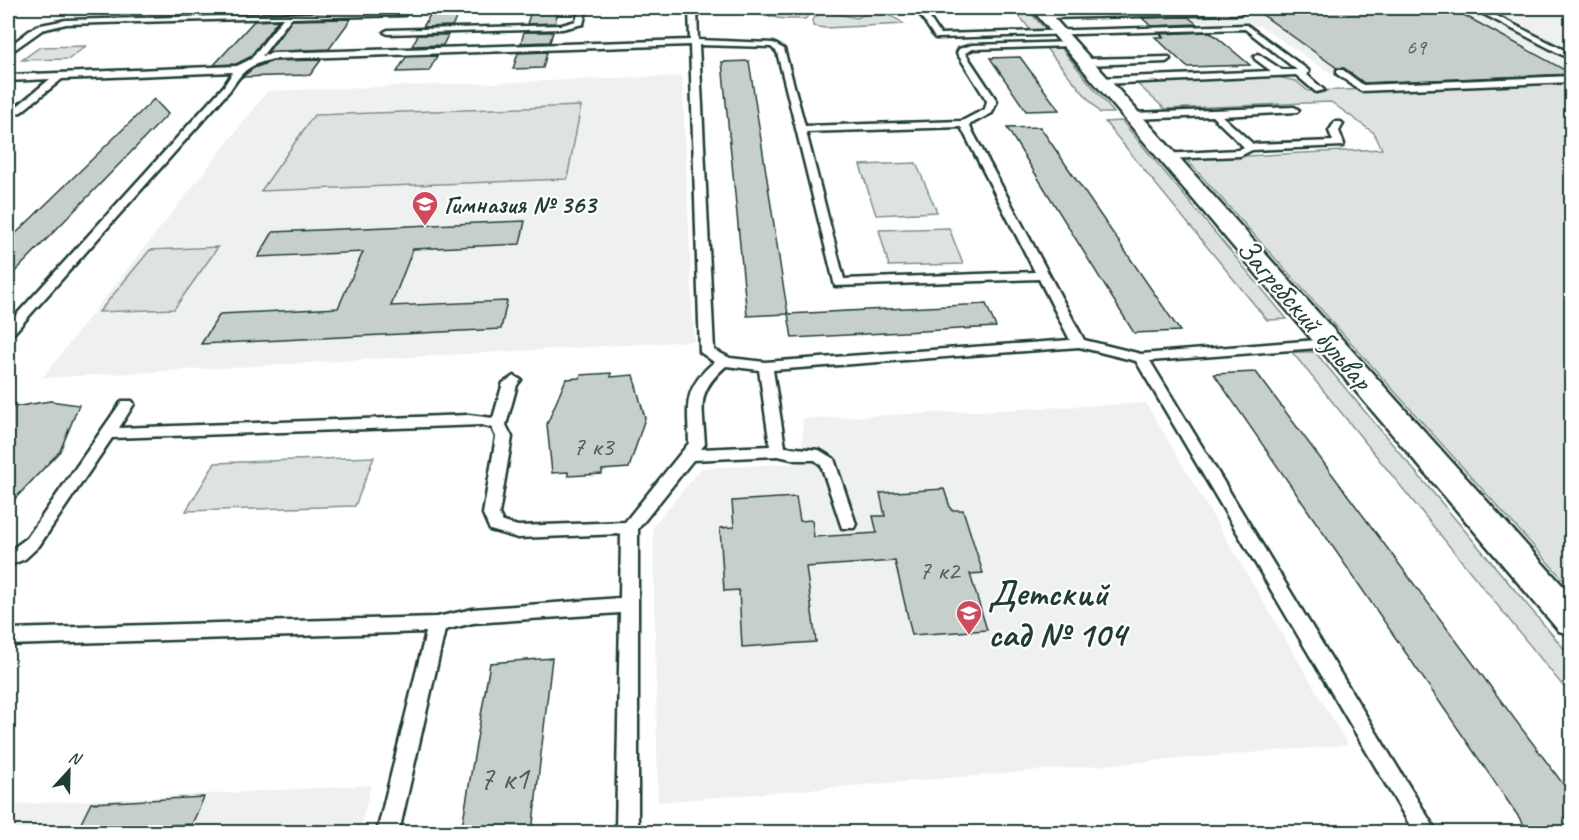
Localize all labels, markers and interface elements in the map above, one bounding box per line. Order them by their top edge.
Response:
house number: 69 [1406,33,1428,61]
place label: Гимназия № 363 [444,188,598,221]
school or university icon: Гимназия № 363 [410,189,440,227]
street label: Загребский бульвар [1229,230,1382,399]
house number: 7 к3 [573,429,615,463]
house number: 7 к2 [919,553,961,587]
place label: Детский сад № 104 [988,570,1130,657]
school or university icon: Детский сад № 104 [954,598,984,636]
north arrow [39,741,99,801]
text: N [66,747,85,770]
house number: 7 к1 [479,757,531,799]

